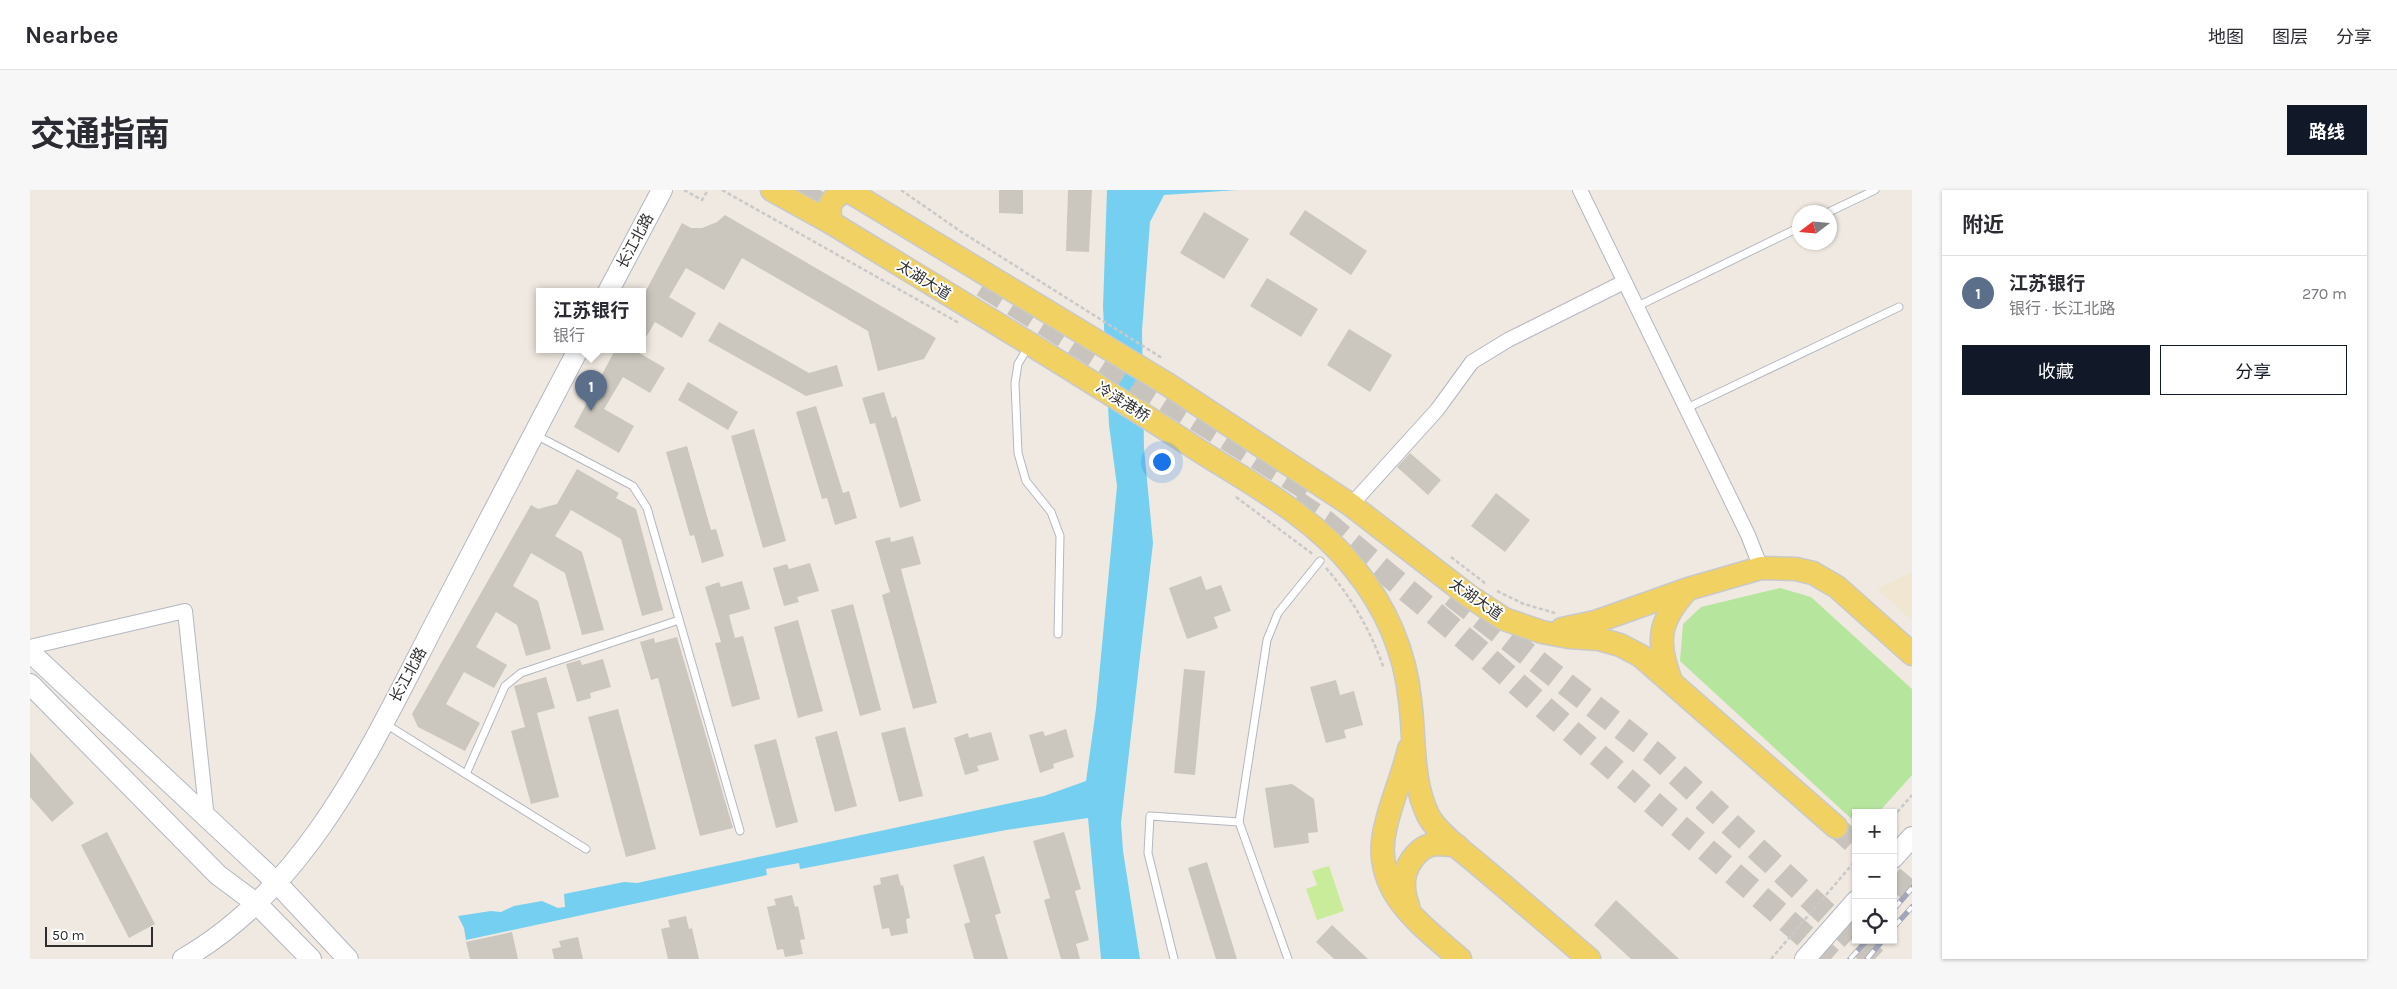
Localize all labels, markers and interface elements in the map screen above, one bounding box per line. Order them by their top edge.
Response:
text: Nearbee [25,21,119,49]
text: 地图 [2208,26,2244,48]
text: 图层 [2272,26,2308,48]
text: 分享 [2336,26,2372,48]
button: 路线 [2287,105,2367,155]
text: 交通指南 [30,114,170,155]
north arrow [1792,205,1837,250]
street label: 长江北路 [613,210,657,272]
text: 附近 [1962,213,2004,237]
street label: 太湖大道 [894,256,954,304]
text: 江苏银行 [2009,273,2085,295]
text: 1 [1975,284,1981,303]
text: 270 m [2302,284,2347,303]
popup [536,288,646,353]
text: 银行 · 长江北路 [2009,299,2115,318]
text: 江苏银行 [553,300,629,322]
text: 银行 [553,326,585,345]
button: 收藏 [1962,345,2150,395]
button: 分享 [2160,345,2347,395]
pin: 1 [575,370,607,411]
street label: 冷渎港桥 [1093,378,1153,426]
your location [1149,449,1175,475]
street label: 太湖大道 [1446,574,1506,624]
street label: 长江北路 [386,644,430,706]
map controls [1852,809,1897,944]
button: + [1852,809,1897,854]
button: − [1852,854,1897,899]
button: locate [1852,899,1897,944]
scale bar [45,924,152,947]
text: 50 m [52,927,85,944]

